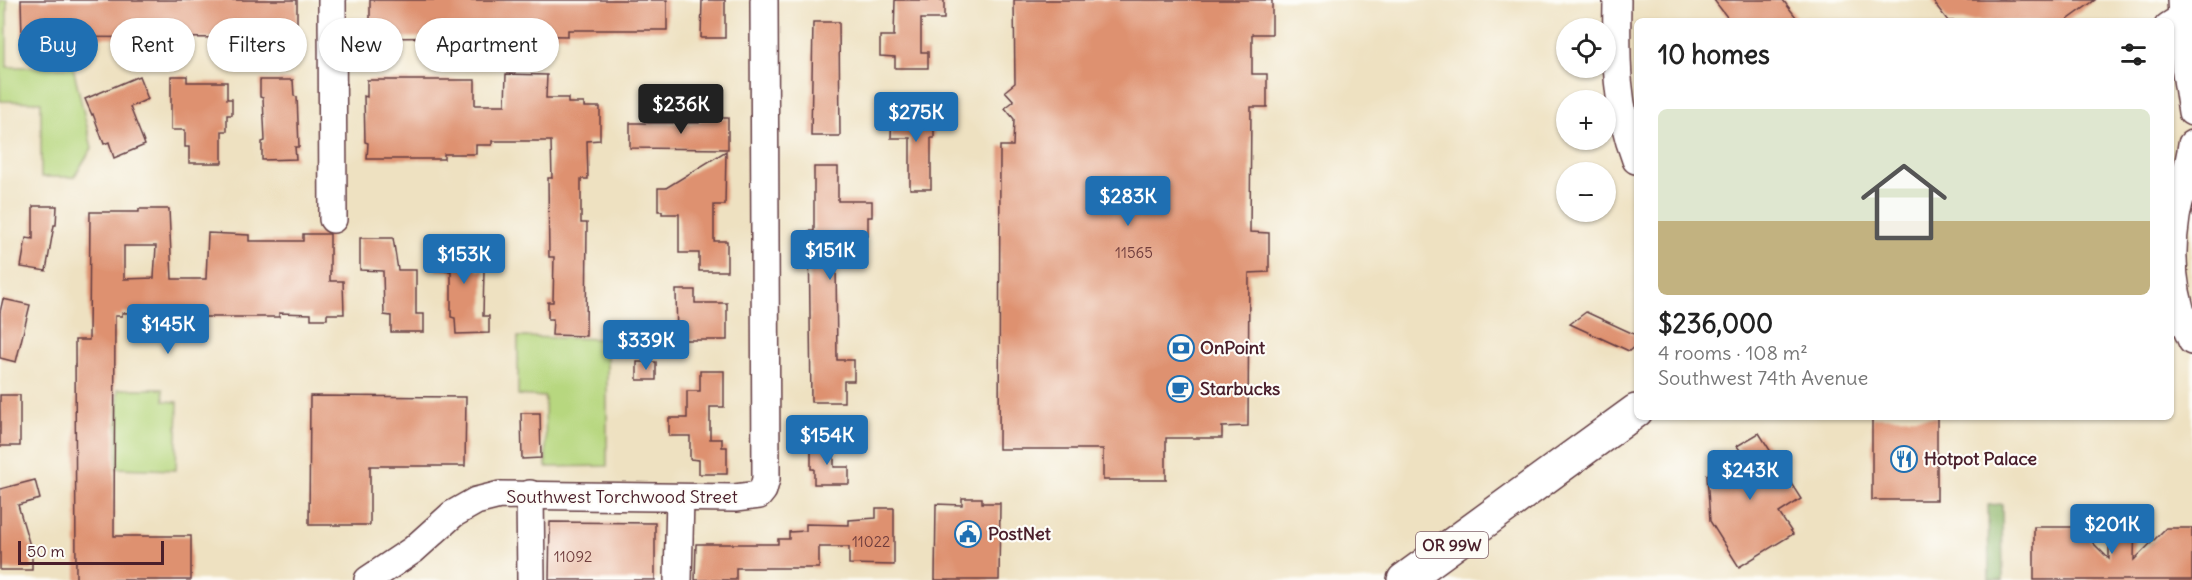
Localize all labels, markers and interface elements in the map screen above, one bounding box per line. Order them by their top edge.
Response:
chip: Buy [18,18,98,72]
chip: Rent [110,18,195,72]
chip: Filters [207,18,307,72]
chip: New [319,18,403,72]
chip: Apartment [415,18,559,72]
map controls [1556,18,1616,222]
button: locate [1556,18,1616,78]
text: 10 homes [1658,38,1770,71]
icon: filters [2117,38,2150,71]
pin: $236K [639,84,723,135]
button: + [1556,90,1616,150]
text: $236K [652,91,710,116]
pin: $275K [874,92,958,143]
text: $275K [888,99,944,124]
icon: home [1850,148,1958,256]
button: − [1556,162,1616,222]
pin: $283K [1086,176,1170,227]
text: $283K [1099,183,1157,208]
pin: $151K [788,230,872,281]
pin: $153K [422,234,506,285]
text: $151K [805,237,855,262]
text: $153K [437,241,491,266]
house number: 11565 [1115,243,1153,262]
pin: $145K [126,304,210,355]
text: $236,000 [1658,307,1773,340]
text: $145K [141,311,195,336]
pin: $339K [604,320,688,371]
text: $339K [617,327,675,352]
bank icon: OnPoint [1166,333,1196,363]
place label: OnPoint [1200,336,1266,359]
text: 4 rooms · 108 m² [1658,340,1808,365]
text: Southwest 74th Avenue [1658,365,1868,390]
cafe icon: Starbucks [1165,374,1195,404]
place label: Starbucks [1200,377,1280,400]
pin: $154K [785,415,869,466]
text: $154K [800,422,854,447]
restaurant icon: Hotpot Palace [1889,444,1919,474]
place label: Hotpot Palace [1924,447,2037,470]
pin: $243K [1708,450,1792,501]
text: $243K [1722,457,1779,482]
street label: Southwest Torchwood Street [506,485,738,508]
pin: $201K [2070,504,2154,555]
text: $201K [2084,511,2140,536]
public building icon: PostNet [953,519,983,549]
place label: PostNet [988,522,1052,545]
house number: 11022 [852,532,890,551]
road number: OR 99W [1416,532,1488,558]
scale bar [18,538,164,566]
text: 50 m [27,541,65,561]
house number: 11092 [554,547,592,566]

